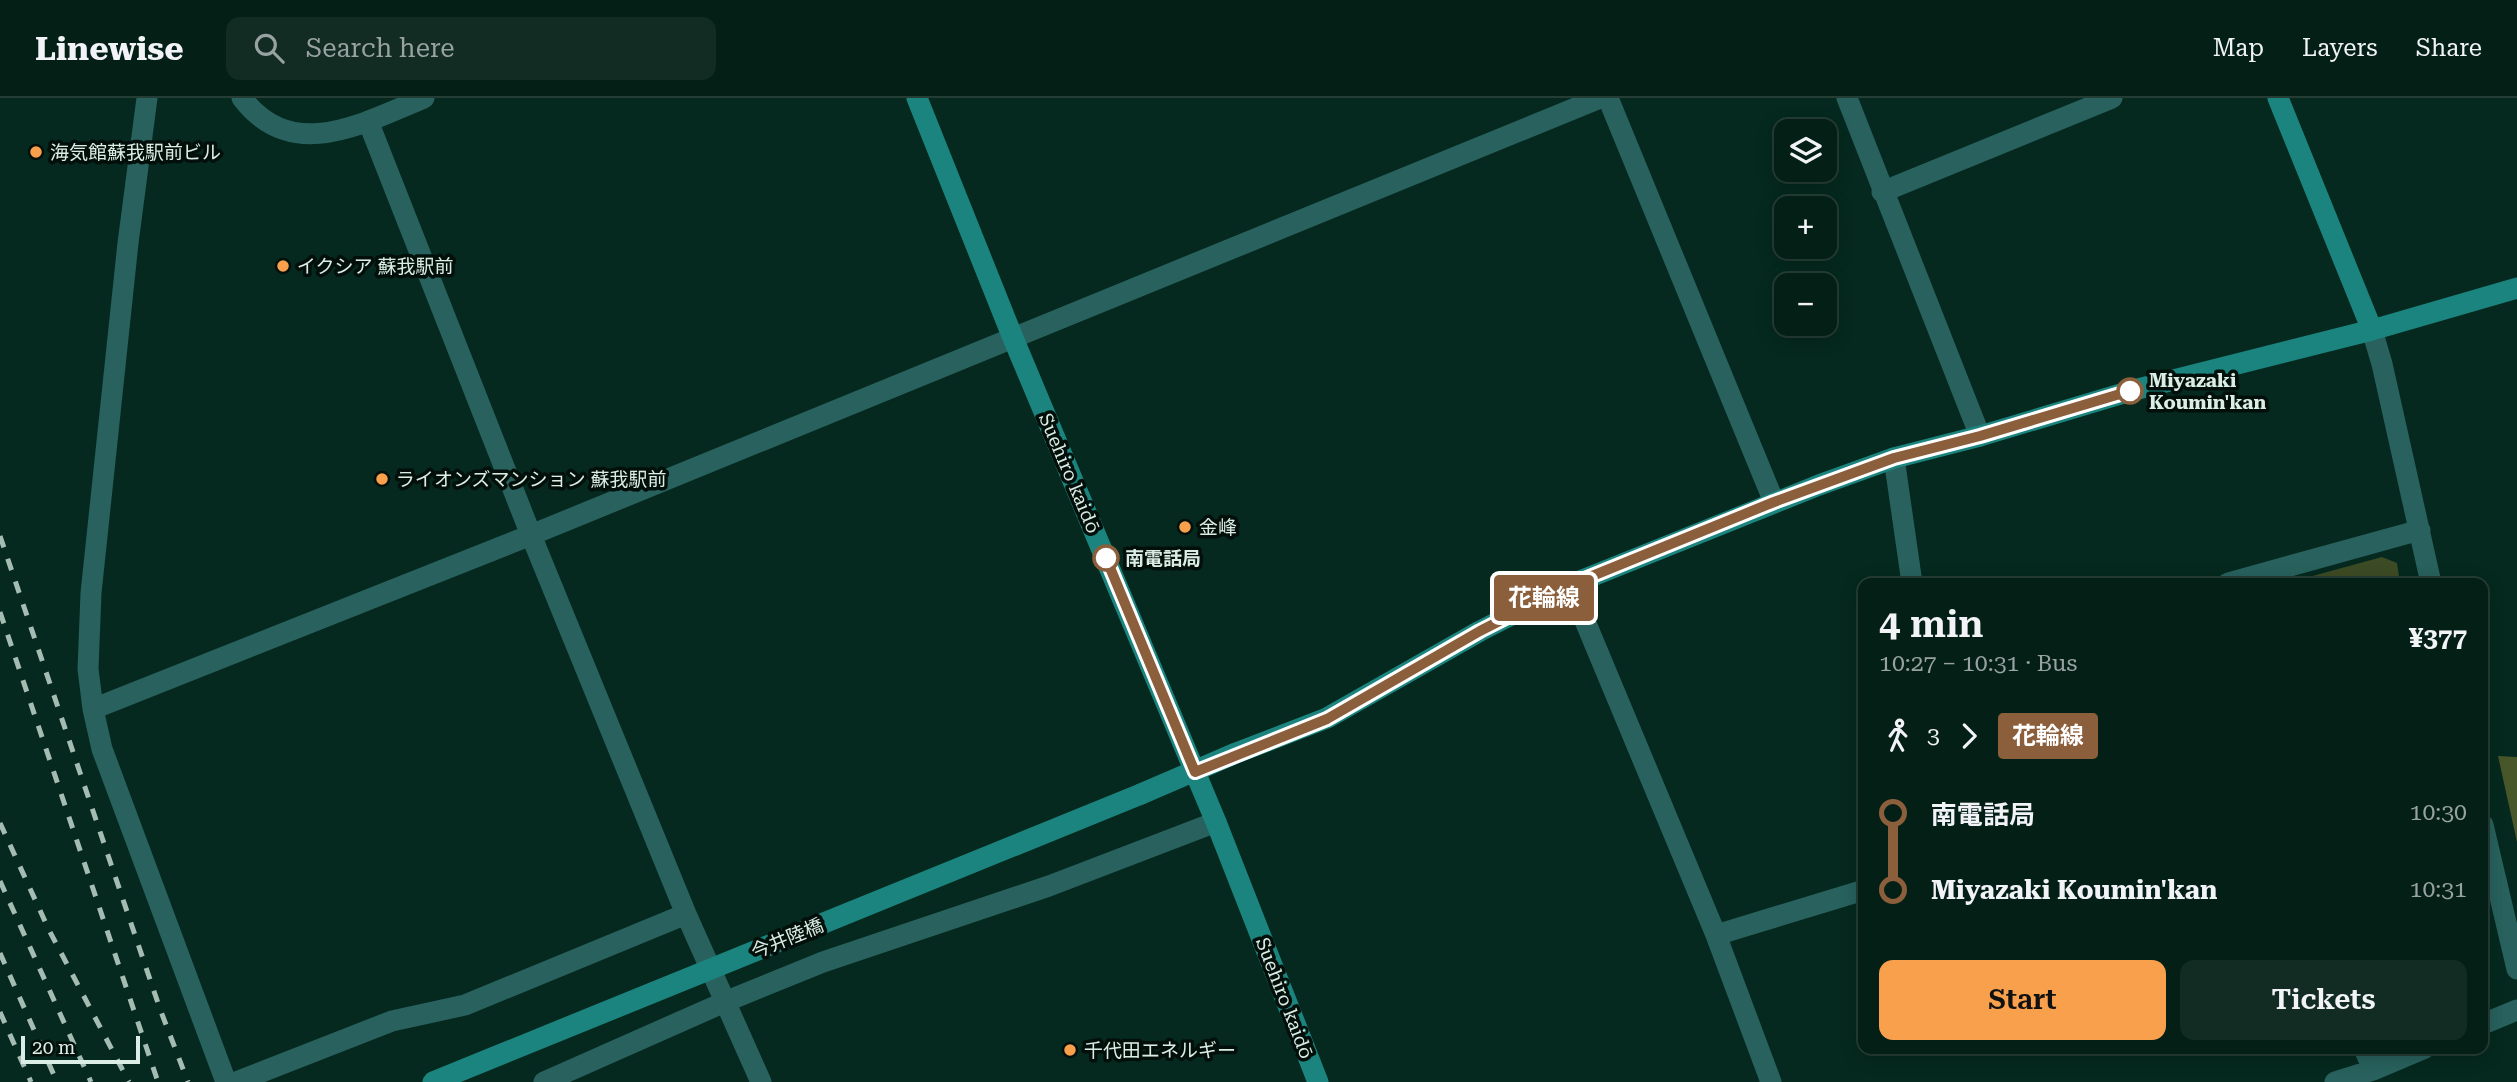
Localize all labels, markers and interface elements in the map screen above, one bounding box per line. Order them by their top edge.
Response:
search box [226,17,716,80]
text: Linewise [35,29,184,68]
icon: search [250,29,288,67]
text: Search here [306,33,455,63]
text: Map [2213,34,2264,62]
text: Layers [2302,34,2378,62]
text: Share [2416,34,2482,62]
map controls [1774,119,1837,336]
button: layers [1774,119,1837,182]
place label: 海気館蘇我駅前ビル [50,141,221,164]
marker: 海気館蘇我駅前ビル [28,144,44,160]
button: + [1774,196,1837,259]
place label: イクシア 蘇我駅前 [297,255,453,278]
marker: イクシア 蘇我駅前 [275,258,291,274]
button: − [1774,273,1837,336]
place label: Miyazaki Koumin'kan [2149,369,2266,414]
marker: Miyazaki Koumin'kan [2117,378,2143,404]
street label: Suehiro kaidō [1034,410,1105,537]
place label: ライオンズマンション 蘇我駅前 [396,468,666,491]
marker: ライオンズマンション 蘇我駅前 [374,471,390,487]
place label: 金峰 [1199,516,1237,539]
marker: 金峰 [1177,519,1193,535]
marker: 南電話局 [1093,545,1119,571]
place label: 南電話局 [1125,547,1201,570]
line badge: 花輪線 [1504,575,1584,621]
text: 花輪線 [1508,584,1580,612]
text: 4 min [1879,602,1984,646]
text: ¥377 [2409,623,2467,653]
text: 10:27 – 10:31 · Bus [1879,650,2077,677]
icon: walk [1879,717,1917,755]
icon: forward [1950,717,1988,755]
text: 3 [1927,722,1940,749]
text: 花輪線 [2012,722,2084,750]
text: 10:30 [2410,799,2467,826]
text: 南電話局 [1931,800,2035,830]
text: Miyazaki Koumin'kan [1931,875,2217,905]
text: 10:31 [2410,876,2467,903]
street label: 今井陸橋 [748,914,827,963]
street label: Suehiro kaidō [1251,934,1318,1062]
button: Start [1879,960,2166,1040]
button: Tickets [2180,960,2467,1040]
scale bar [21,1033,140,1065]
text: 20 m [32,1036,75,1059]
place label: 千代田エネルギー [1084,1039,1236,1062]
marker: 千代田エネルギー [1062,1042,1078,1058]

